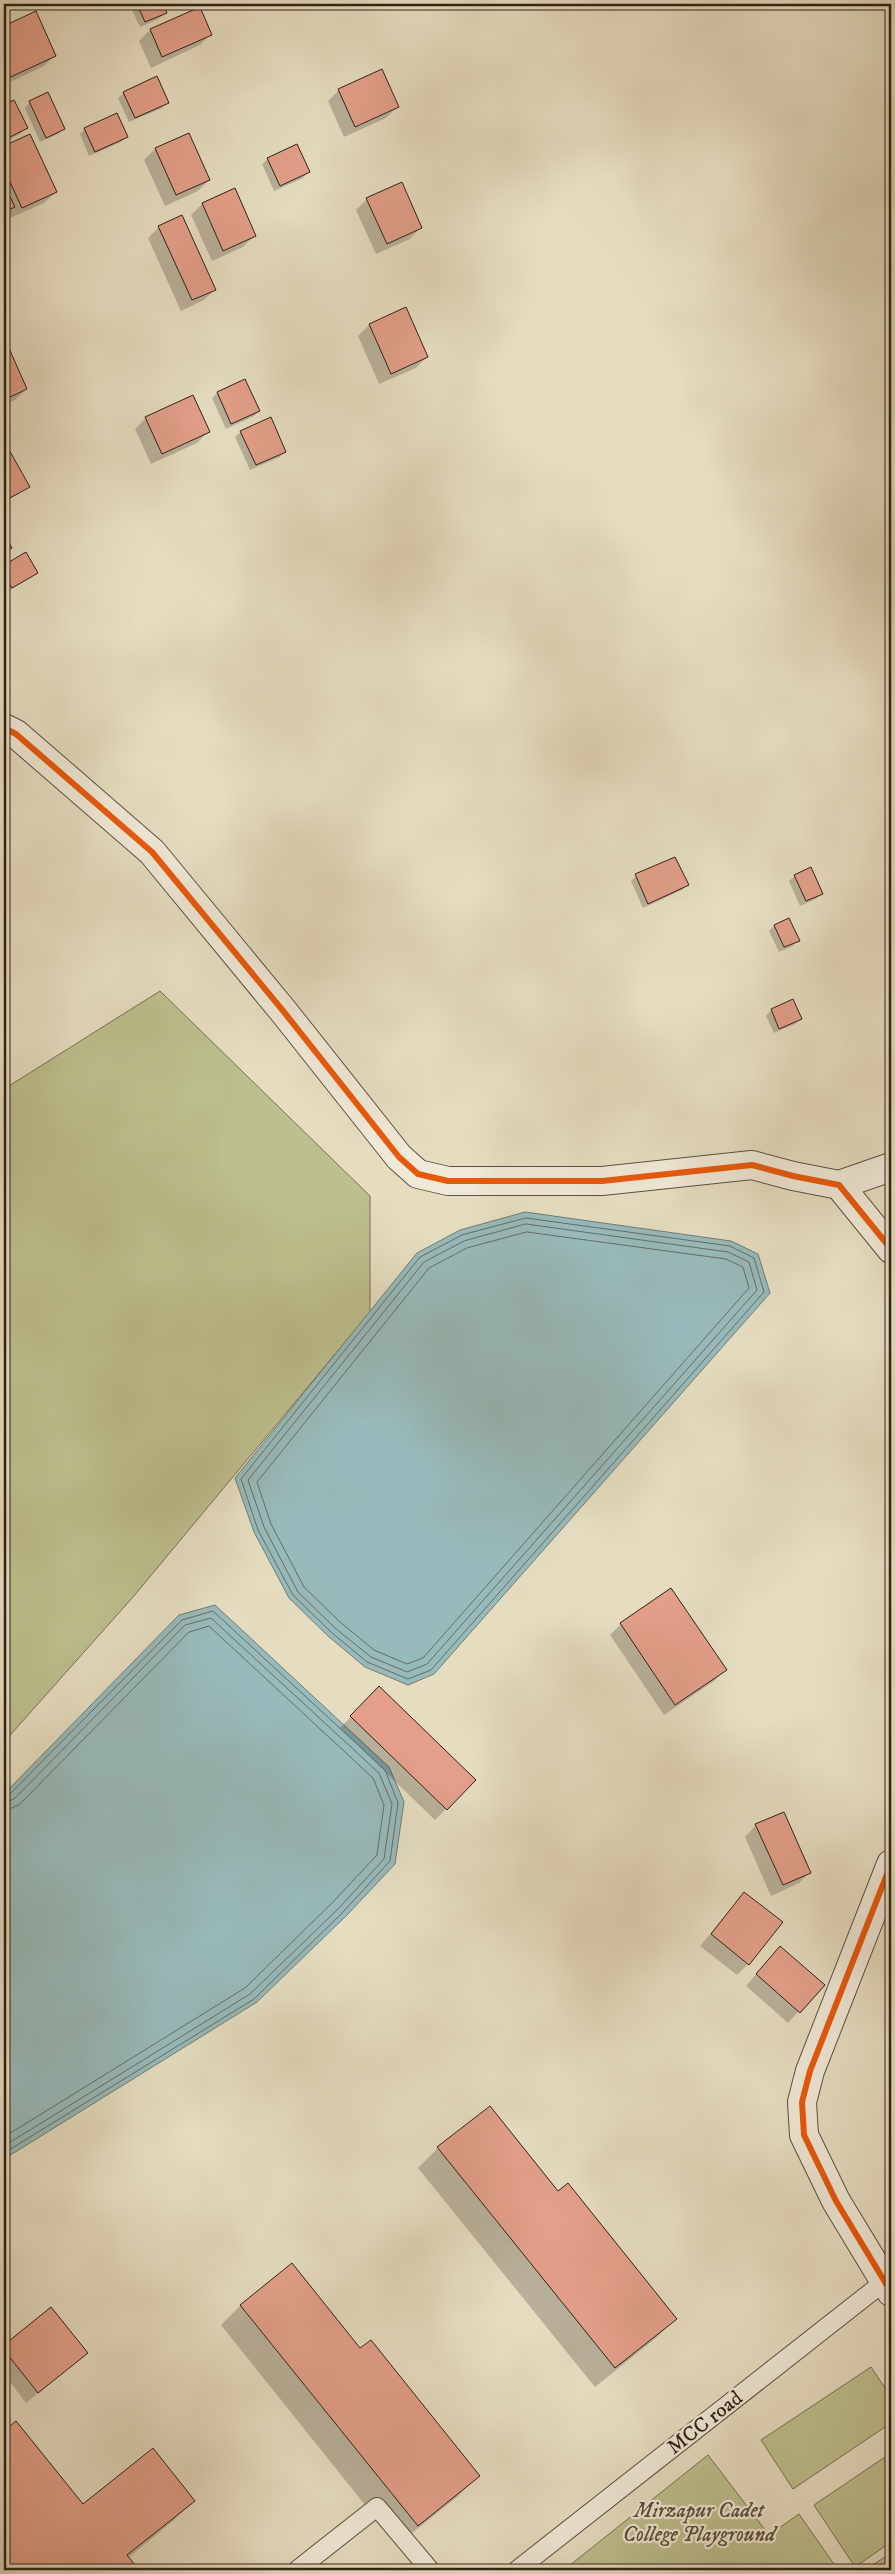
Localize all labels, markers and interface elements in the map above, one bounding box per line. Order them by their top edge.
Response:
street label: MCC road [662,2385,748,2461]
park label: Mirzapur Cadet College Playground [623,2498,778,2548]

